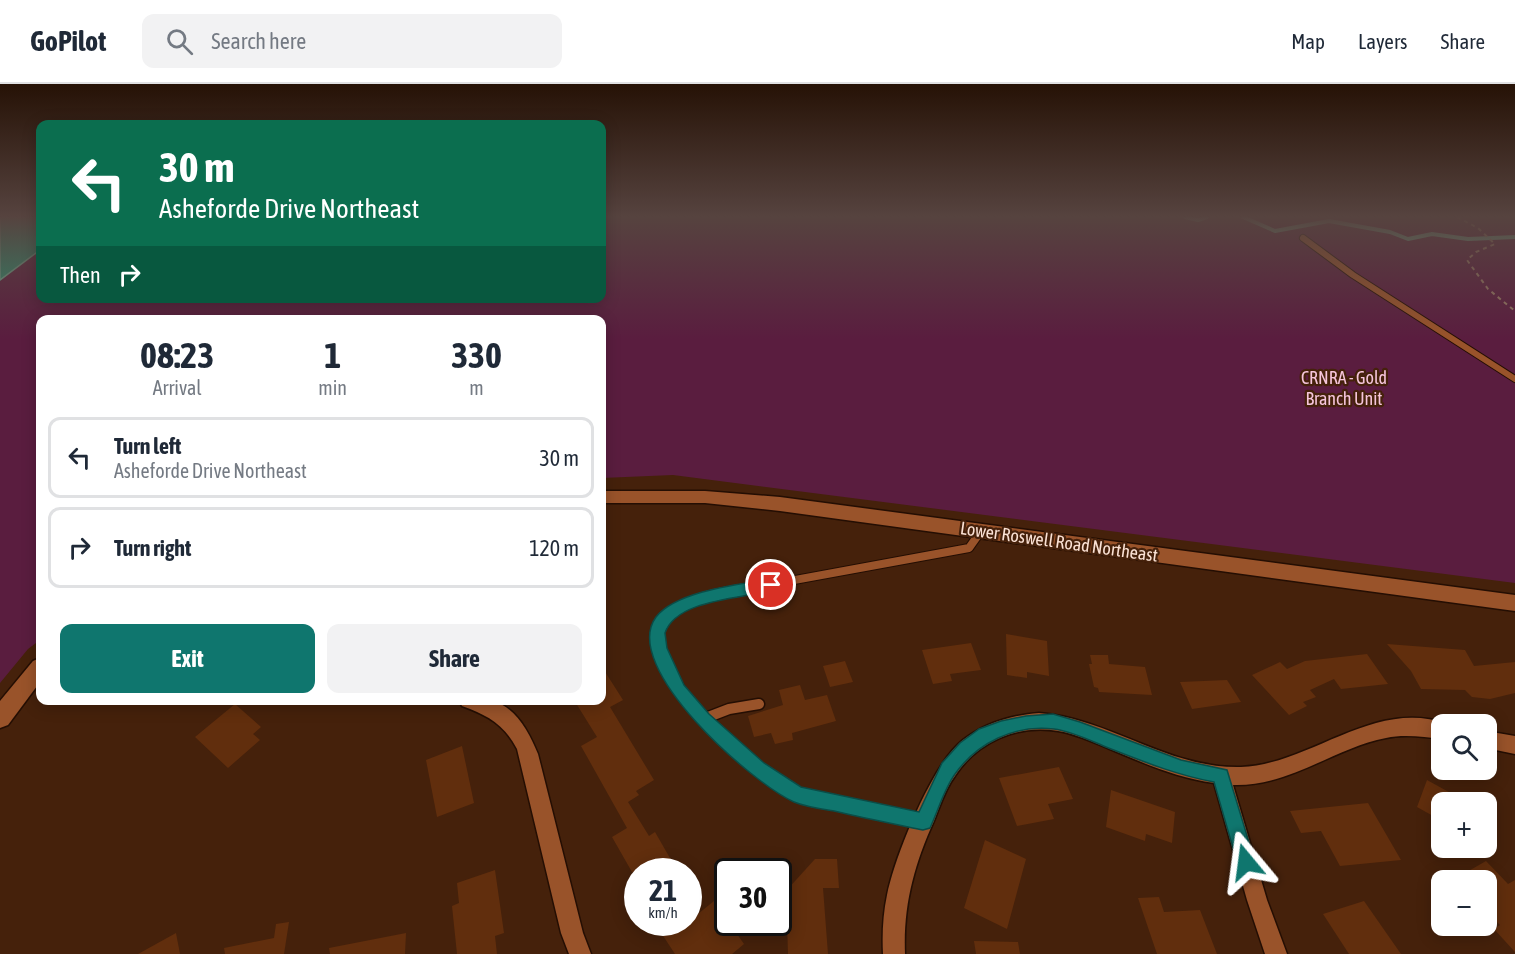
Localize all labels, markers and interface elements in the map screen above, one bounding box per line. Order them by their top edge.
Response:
search box [142,14,562,68]
text: GoPilot [30,25,106,57]
icon: search [163,25,196,58]
text: Search here [211,28,306,54]
text: Map [1291,29,1325,53]
text: Layers [1358,29,1408,53]
text: Share [1441,29,1485,53]
text: 30 m [159,143,234,191]
icon: left [60,144,138,222]
text: Asheforde Drive Northeast [159,193,419,224]
icon: right [113,258,146,291]
text: Then [60,262,101,288]
text: 08:23 [140,334,214,376]
text: 1 [324,334,341,376]
text: 330 [451,334,502,376]
park label: CRNRA - Gold Branch Unit [1301,367,1387,409]
text: Arrival [153,376,202,399]
text: min [318,376,347,399]
text: m [469,376,484,399]
text: Turn left [114,433,181,459]
icon: left [63,441,96,474]
text: 30 m [539,445,579,471]
text: Asheforde Drive Northeast [114,459,307,482]
street label: Lower Roswell Road Northeast [959,517,1159,566]
icon: right [63,531,96,564]
text: Turn right [114,535,191,561]
text: 120 m [529,535,579,561]
pin [745,559,796,610]
icon: arrive [754,568,787,601]
button: Exit [60,624,315,693]
button: Share [327,624,582,693]
map controls [1431,714,1497,936]
button: search [1431,714,1497,780]
button: + [1431,792,1497,858]
position arrow [1214,830,1278,894]
speed limit sign: 30 [714,858,792,936]
button: − [1431,870,1497,936]
text: 21 [649,873,677,907]
text: km/h [648,904,678,921]

